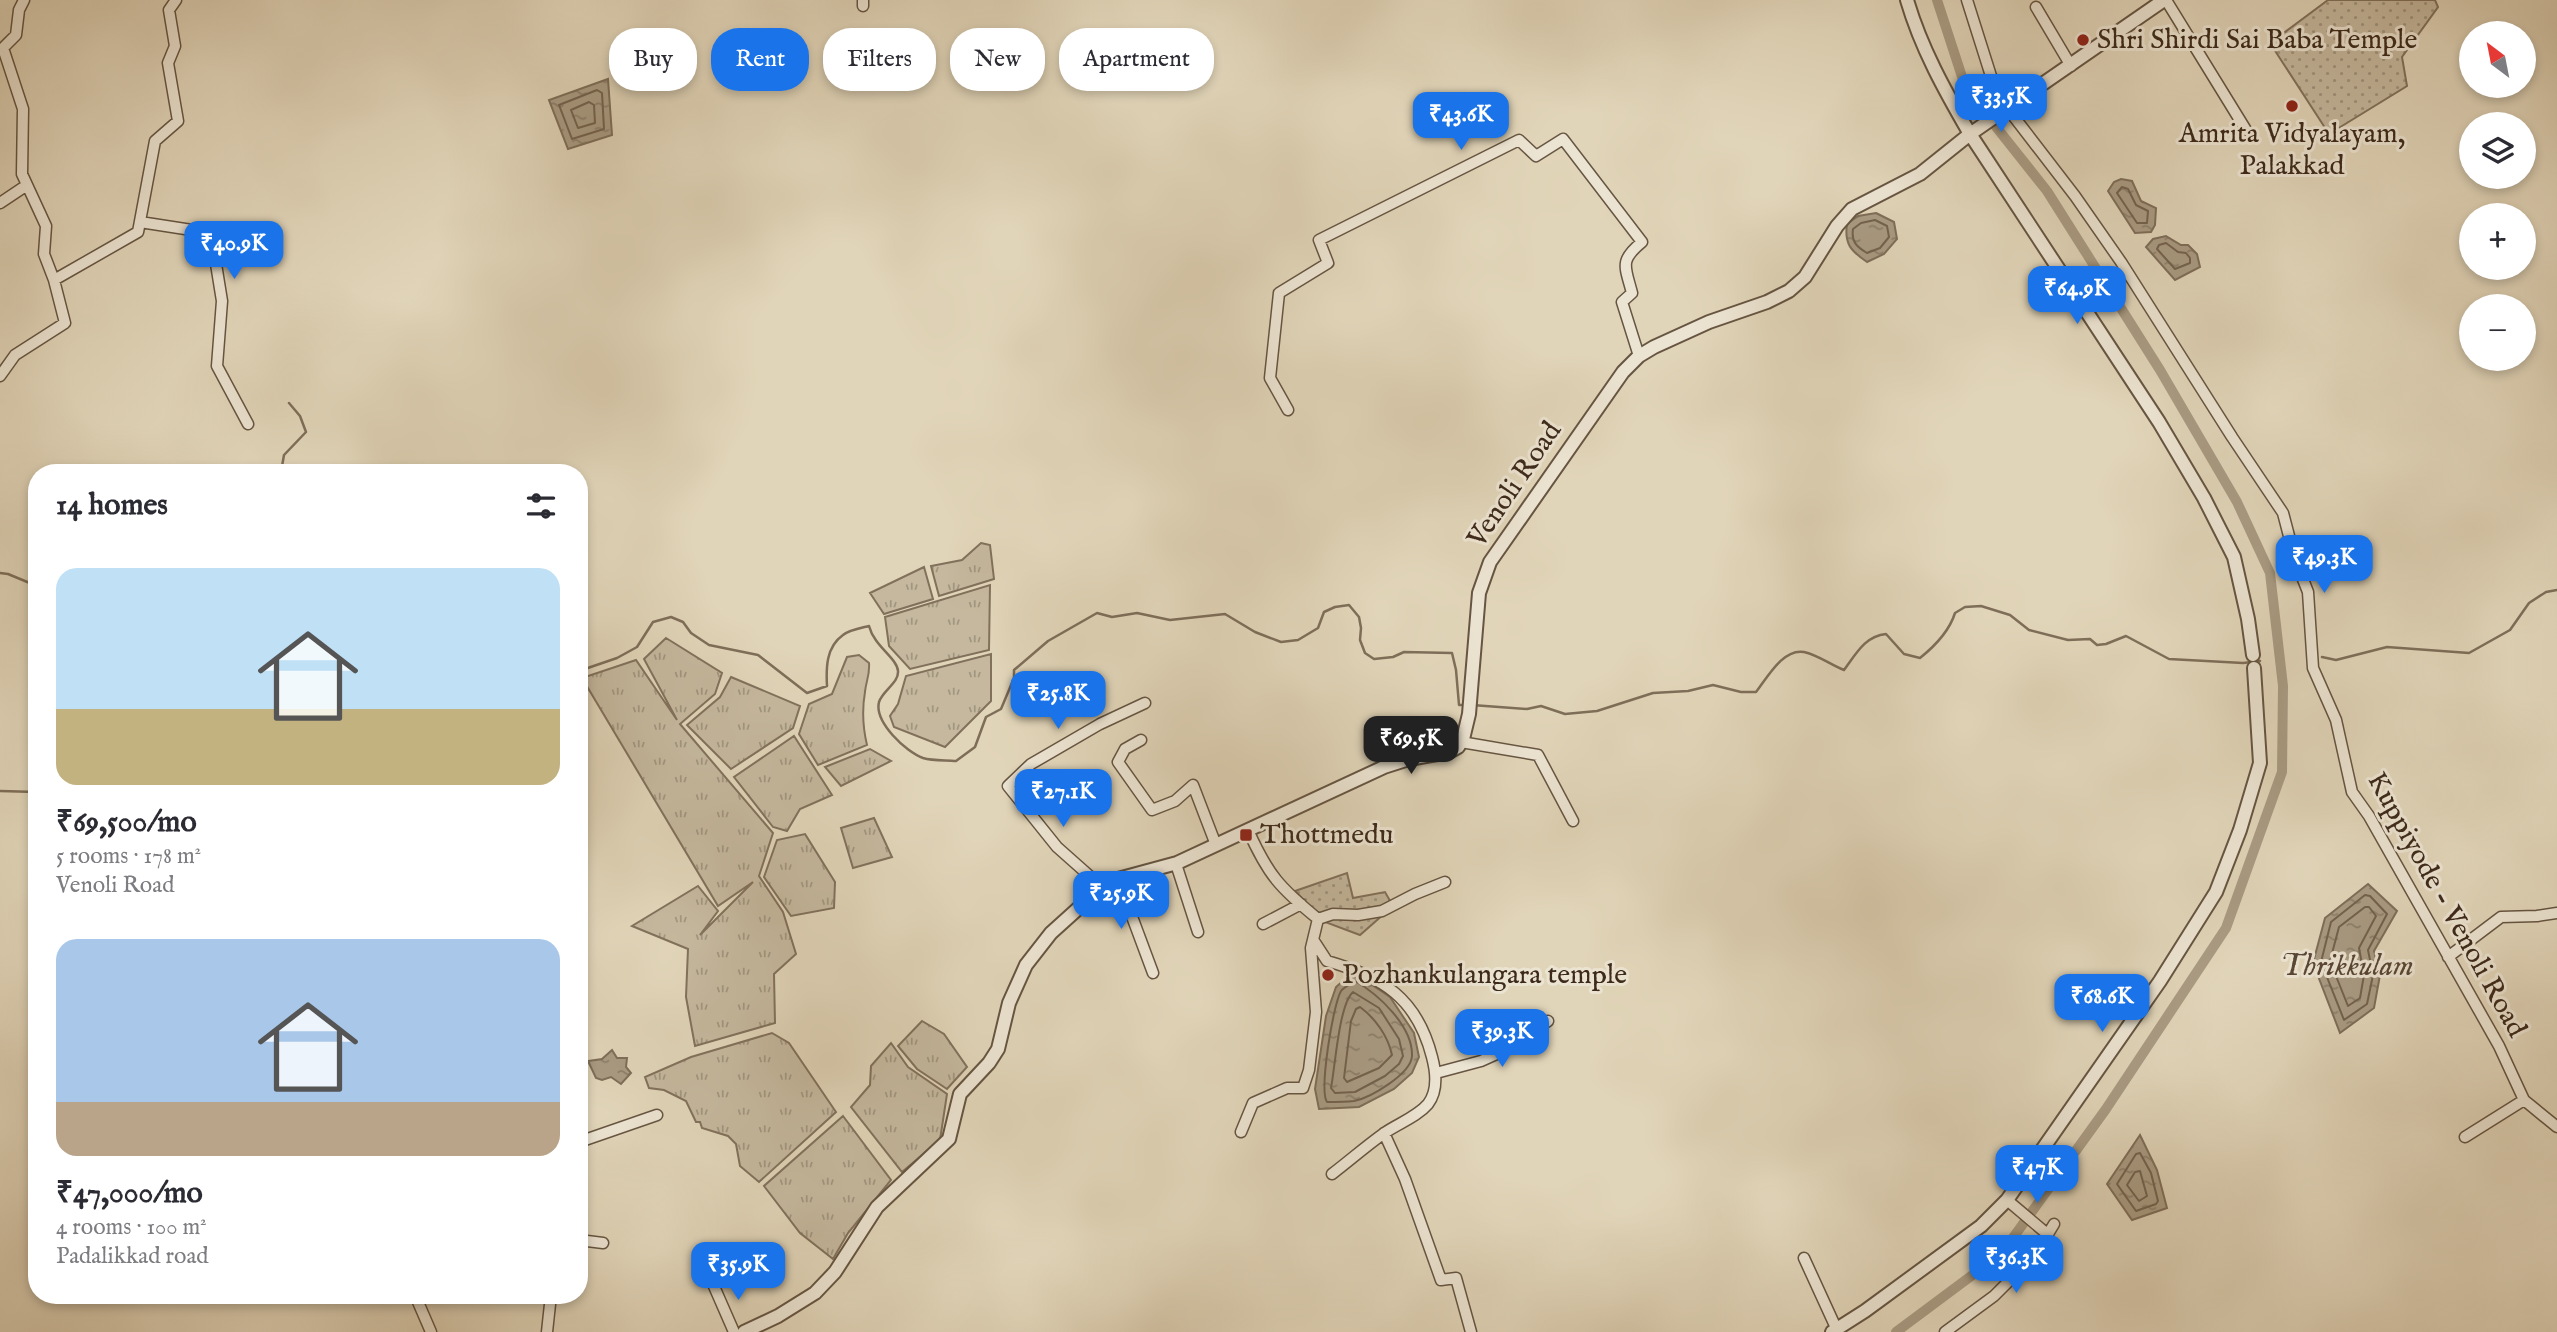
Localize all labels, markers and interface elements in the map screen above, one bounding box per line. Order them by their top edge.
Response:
north arrow [2459,21,2536,98]
map controls [2459,21,2536,371]
place label: Shri Shirdi Sai Baba Temple [2097,23,2418,58]
chip: Buy [609,28,697,91]
chip: Rent [711,28,809,91]
chip: Filters [823,28,936,91]
chip: New [950,28,1045,91]
chip: Apartment [1059,28,1214,91]
marker: Shri Shirdi Sai Baba Temple [2075,32,2091,48]
pin: ₹33.5K [1944,74,2058,134]
text: ₹33.5K [1971,82,2031,111]
pin: ₹43.6K [1404,92,1518,152]
marker: Amrita Vidyalayam, Palakkad [2284,98,2300,114]
text: ₹43.6K [1429,100,1493,129]
button: layers [2459,112,2536,189]
place label: Amrita Vidyalayam, Palakkad [2178,117,2405,184]
button: + [2459,203,2536,280]
pin: ₹40.9K [177,222,291,281]
text: ₹40.9K [200,229,268,258]
pin: ₹64.9K [2020,266,2134,326]
text: ₹64.9K [2044,274,2110,303]
button: − [2459,294,2536,371]
street label: Venoli Road [1460,415,1570,555]
text: 14 homes [56,487,168,525]
icon: filters [522,487,560,525]
pin: ₹49.3K [2267,536,2381,595]
text: ₹49.3K [2292,543,2356,572]
icon: home [245,613,371,739]
pin: ₹25.8K [1001,672,1115,731]
text: ₹25.8K [1027,679,1089,708]
pin: ₹69.5K [1354,716,1468,776]
text: ₹69.5K [1380,724,1442,753]
street label: Kuppiyode - Venoli Road [2358,766,2534,1044]
pin: ₹27.1K [1006,770,1120,829]
text: ₹27.1K [1031,777,1095,806]
text: ₹69,500/mo [56,804,197,842]
place label: Thottmedu [1260,818,1393,853]
marker: Thottmedu [1238,827,1254,843]
text: 5 rooms · 178 m² [56,842,201,871]
text: Venoli Road [56,871,174,900]
pin: ₹25.9K [1064,872,1178,931]
text: ₹25.9K [1089,879,1153,908]
water label: Thrikkulam [2280,948,2414,986]
place label: Pozhankulangara temple [1342,958,1627,993]
marker: Pozhankulangara temple [1320,967,1336,983]
pin: ₹68.6K [2045,974,2159,1034]
text: ₹68.6K [2070,982,2134,1011]
icon: home [245,984,371,1110]
pin: ₹39.3K [1445,1010,1559,1069]
text: ₹39.3K [1471,1017,1533,1046]
pin: ₹47K [1996,1146,2078,1205]
text: ₹47K [2011,1153,2063,1182]
text: ₹47,000/mo [56,1175,203,1213]
text: 4 rooms · 100 m² [56,1213,207,1242]
pin: ₹36.3K [1959,1236,2073,1295]
text: Padalikkad road [56,1242,209,1271]
pin: ₹35.9K [681,1242,795,1302]
text: ₹36.3K [1985,1243,2047,1272]
text: ₹35.9K [707,1250,769,1279]

